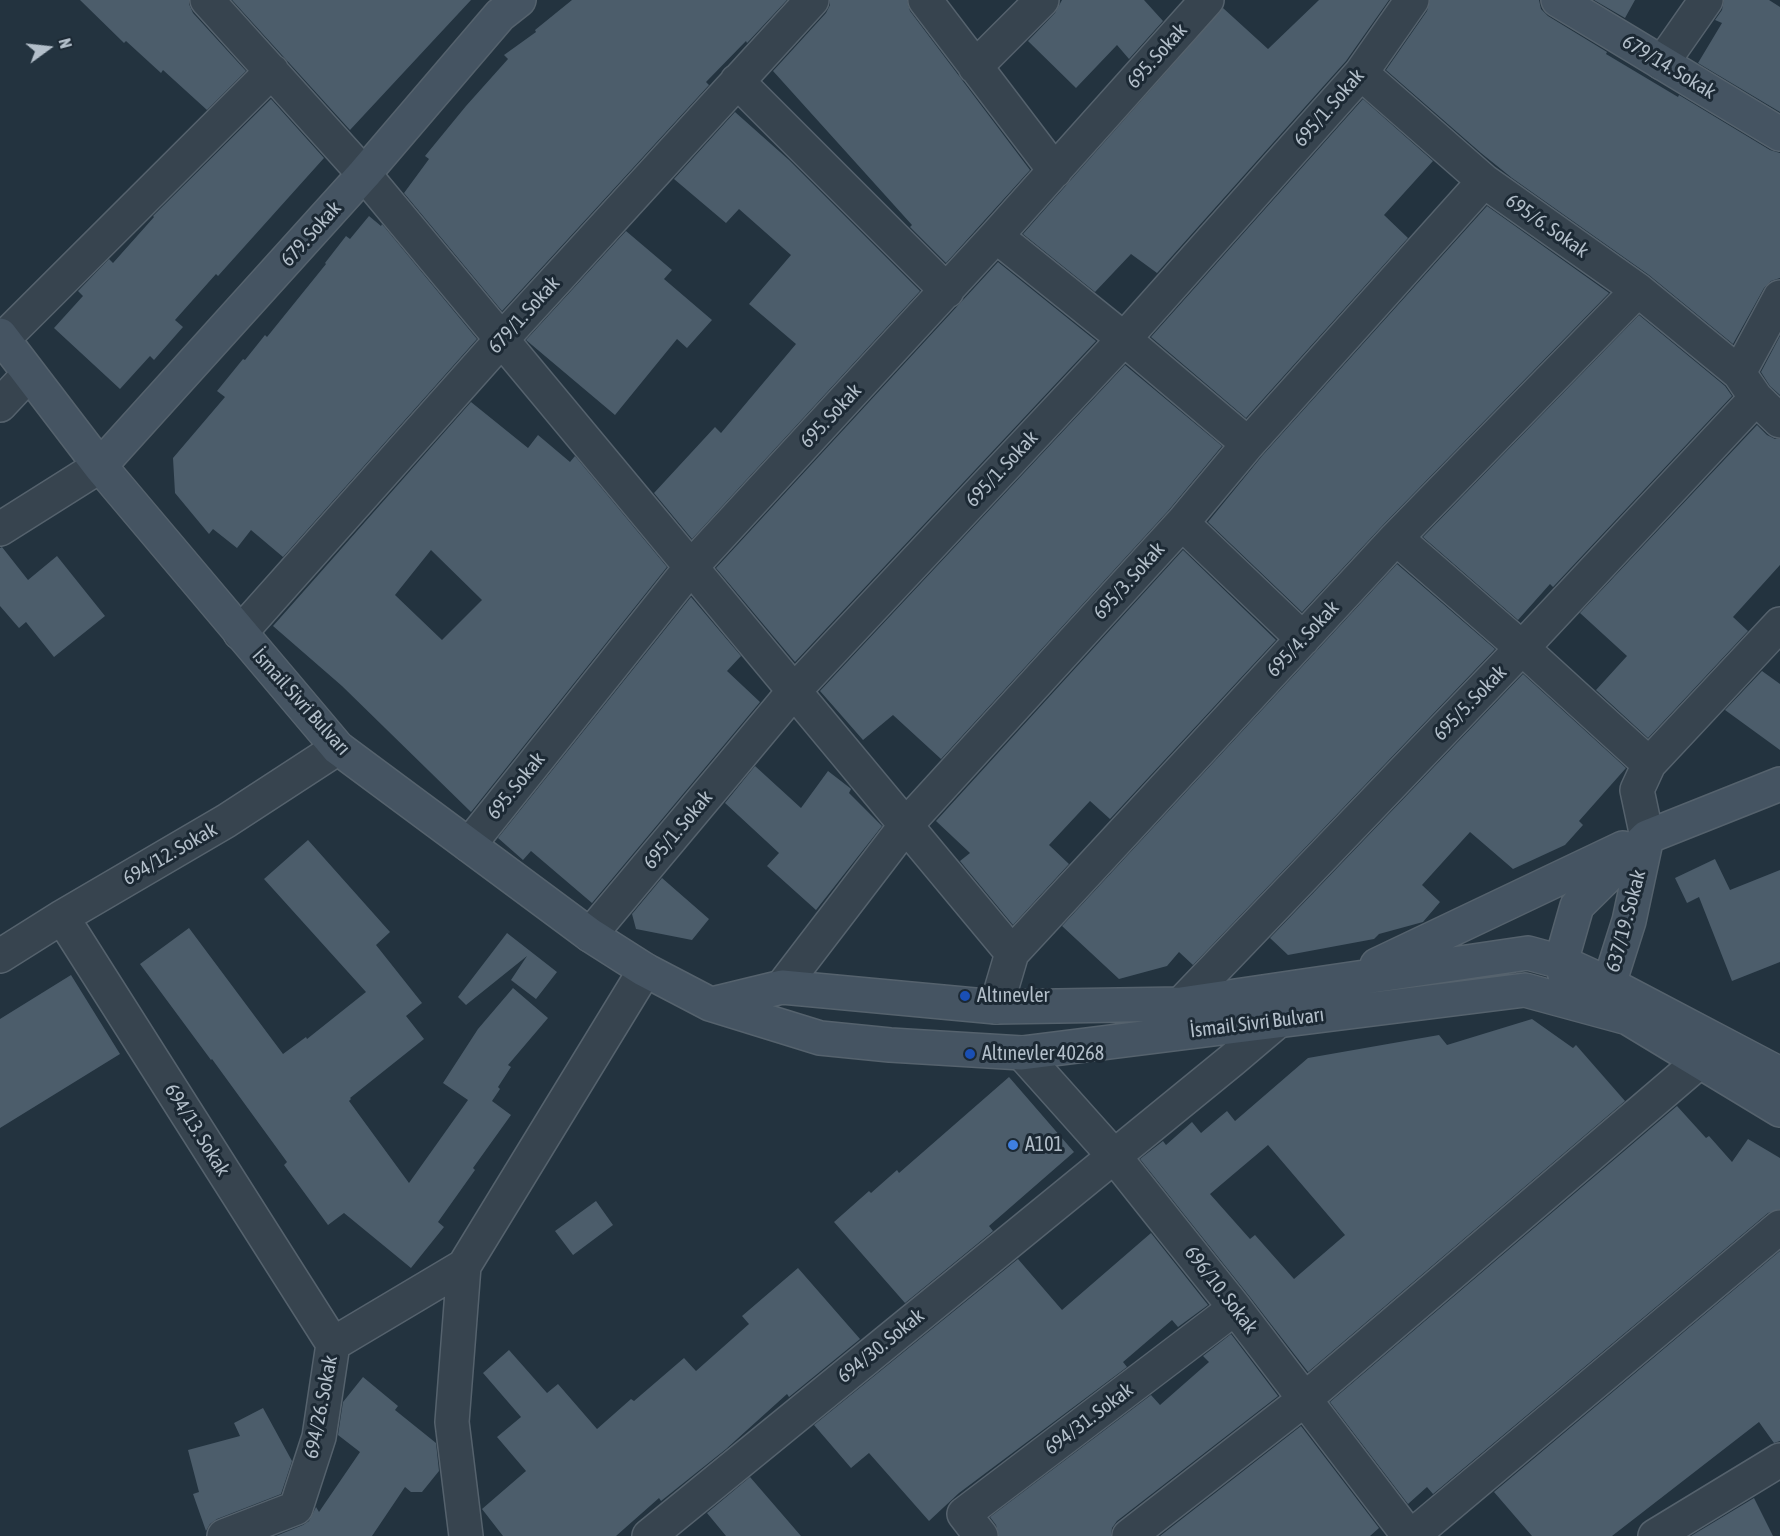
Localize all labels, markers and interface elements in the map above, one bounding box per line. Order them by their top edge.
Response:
north arrow [18,18,78,78]
street label: 695. Sokak [1122,19,1192,93]
street label: 679/14. Sokak [1618,30,1720,104]
text: N [55,36,75,50]
street label: 695/1. Sokak [1289,64,1369,152]
street label: 695/6. Sokak [1501,189,1593,263]
street label: 679. Sokak [276,197,346,271]
street label: 679/1. Sokak [483,272,565,358]
street label: 695. Sokak [795,379,867,453]
street label: 695/1. Sokak [961,426,1043,512]
street label: 695/3. Sokak [1088,538,1170,624]
street label: 695/4. Sokak [1262,596,1344,682]
street label: İsmail Sivri Bulvarı [247,644,355,760]
street label: 695/5. Sokak [1428,660,1512,746]
street label: 695. Sokak [482,748,550,824]
street label: 695/1. Sokak [638,786,718,874]
street label: 694/12. Sokak [119,817,221,891]
street label: 637/19. Sokak [1601,867,1651,975]
place label: Altınevler [977,984,1049,1008]
marker: Altınevler [958,989,972,1003]
street label: İsmail Sivri Bulvarı [1189,1003,1325,1043]
place label: Altınevler 40268 [982,1042,1104,1066]
marker: Altınevler 40268 [963,1047,977,1061]
street label: 694/13. Sokak [159,1079,235,1181]
place label: A101 [1025,1133,1063,1157]
marker: A101 [1006,1138,1020,1152]
street label: 696/10. Sokak [1179,1241,1263,1339]
street label: 694/30. Sokak [833,1304,929,1388]
street label: 694/26. Sokak [299,1353,343,1461]
street label: 694/31. Sokak [1040,1378,1138,1460]

